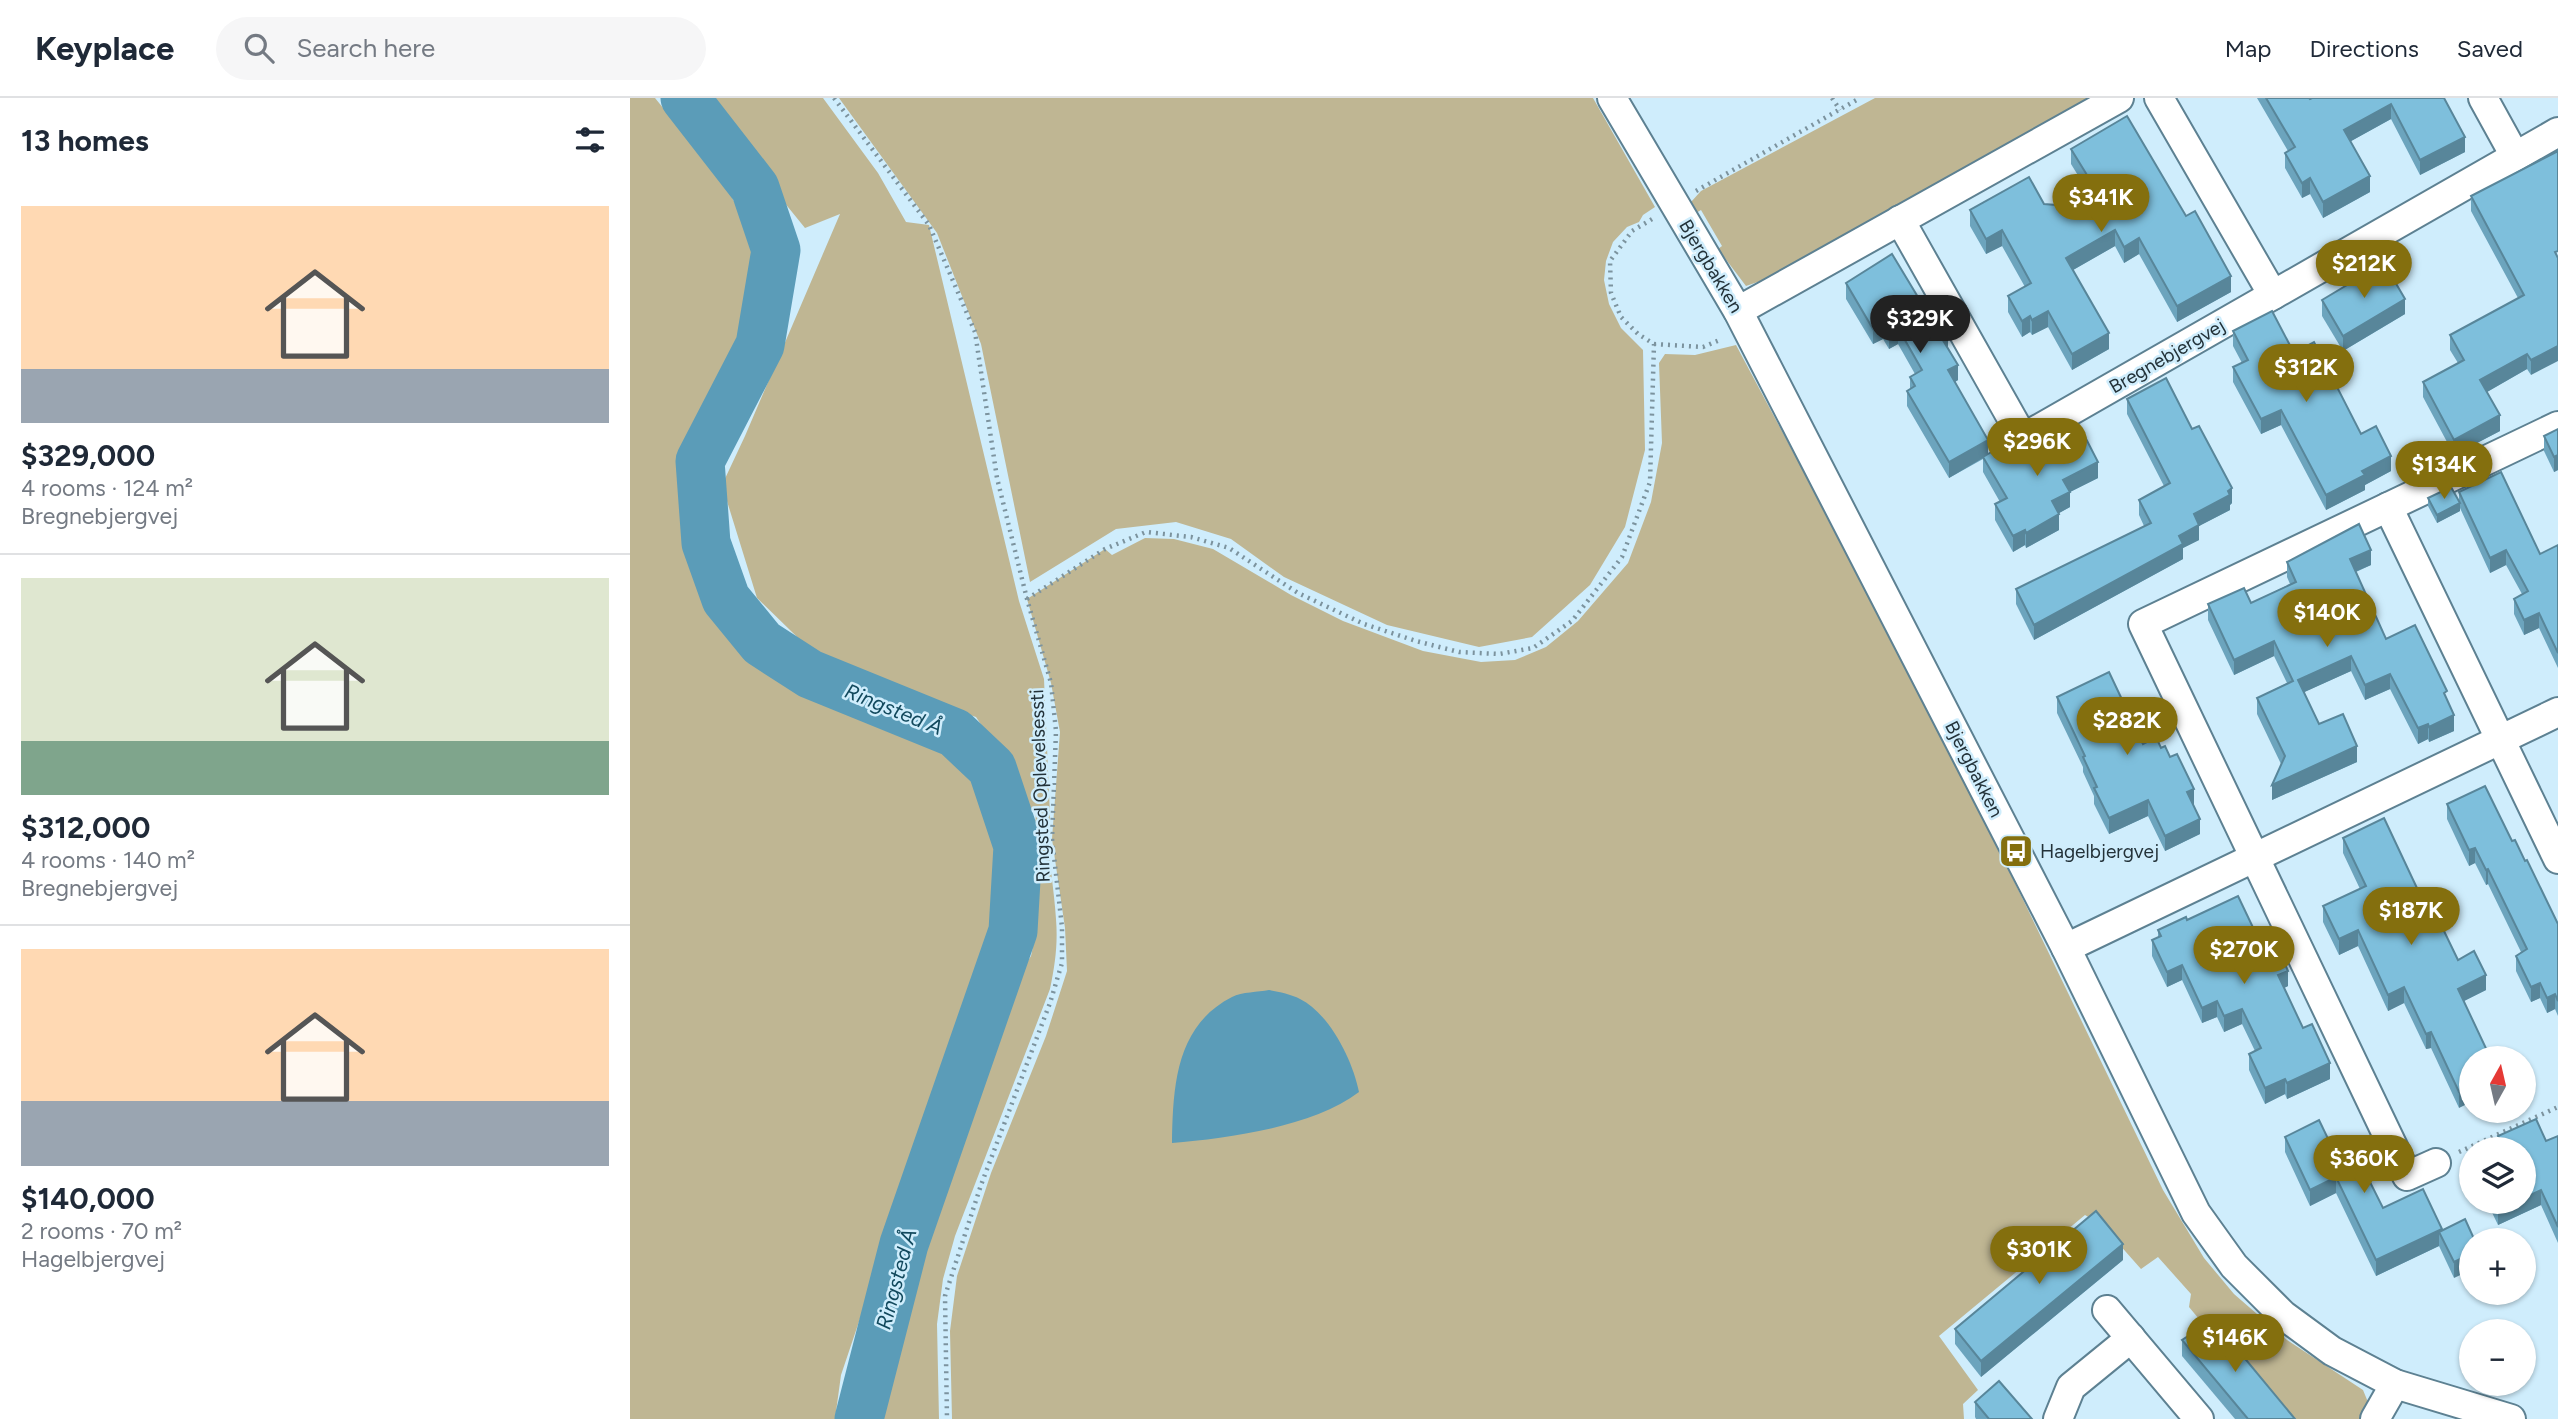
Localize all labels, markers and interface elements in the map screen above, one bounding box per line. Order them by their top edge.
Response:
search box [216,17,706,80]
text: Keyplace [35,29,174,68]
icon: search [240,29,278,67]
text: Search here [296,32,435,64]
text: Map [2225,34,2271,63]
text: Directions [2309,34,2419,63]
text: Saved [2457,34,2523,63]
icon: filters [571,121,609,159]
text: 13 homes [21,122,149,159]
pin: $341K [2052,174,2150,234]
text: $341K [2068,183,2134,211]
street label: Bjergbakken [1674,215,1748,317]
pin: $212K [2315,240,2413,300]
text: $212K [2332,249,2396,277]
icon: home [252,251,378,377]
pin: $329K [1871,296,1969,355]
text: $329K [1886,304,1954,332]
street label: Bregnebjergvej [2105,314,2229,398]
pin: $312K [2257,344,2355,404]
text: $312K [2274,353,2338,381]
pin: $296K [1988,418,2086,478]
text: $296K [2003,427,2071,455]
text: $329,000 [21,437,155,474]
pin: $134K [2395,442,2493,501]
text: $134K [2411,450,2477,478]
text: 4 rooms · 124 m² [21,474,193,502]
text: Bregnebjergvej [21,502,178,530]
pin: $140K [2278,589,2376,649]
text: $140K [2293,598,2361,626]
icon: home [252,623,378,749]
water label: Ringsted Å [841,678,947,740]
street label: Ringsted Oplevelsessti [1025,689,1055,883]
pin: $282K [2078,698,2176,757]
text: $282K [2093,706,2161,734]
street label: Bjergbakken [1940,717,2008,821]
text: $312,000 [21,809,150,846]
bus stop icon: Hagelbjergvej [1997,832,2035,870]
place label: Hagelbjergvej [2040,840,2159,863]
text: 4 rooms · 140 m² [21,846,195,874]
text: Bregnebjergvej [21,874,178,902]
pin: $187K [2362,888,2460,947]
text: $187K [2379,896,2443,924]
pin: $270K [2195,926,2293,986]
text: $270K [2209,935,2279,963]
icon: home [252,994,378,1120]
north arrow [2459,1046,2536,1124]
map controls [2459,1046,2536,1396]
pin: $360K [2315,1136,2413,1195]
button: layers [2459,1137,2536,1214]
text: $360K [2329,1144,2399,1172]
text: $140,000 [21,1180,155,1217]
text: 2 rooms · 70 m² [21,1217,182,1245]
water label: Ringsted Å [871,1226,921,1332]
pin: $301K [1990,1226,2088,1286]
button: + [2459,1228,2536,1305]
text: $301K [2006,1235,2072,1263]
text: Hagelbjergvej [21,1245,165,1273]
pin: $146K [2186,1314,2284,1374]
button: − [2459,1319,2536,1396]
text: $146K [2202,1323,2268,1351]

